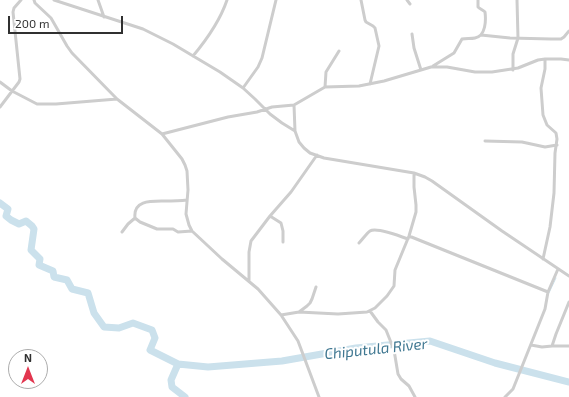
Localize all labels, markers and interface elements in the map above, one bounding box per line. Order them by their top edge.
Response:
scale bar [10,8,125,34]
text: 200 m [15,16,49,30]
water label: Chiputula River [324,335,428,363]
north arrow [8,349,48,389]
text: N [24,351,32,364]

